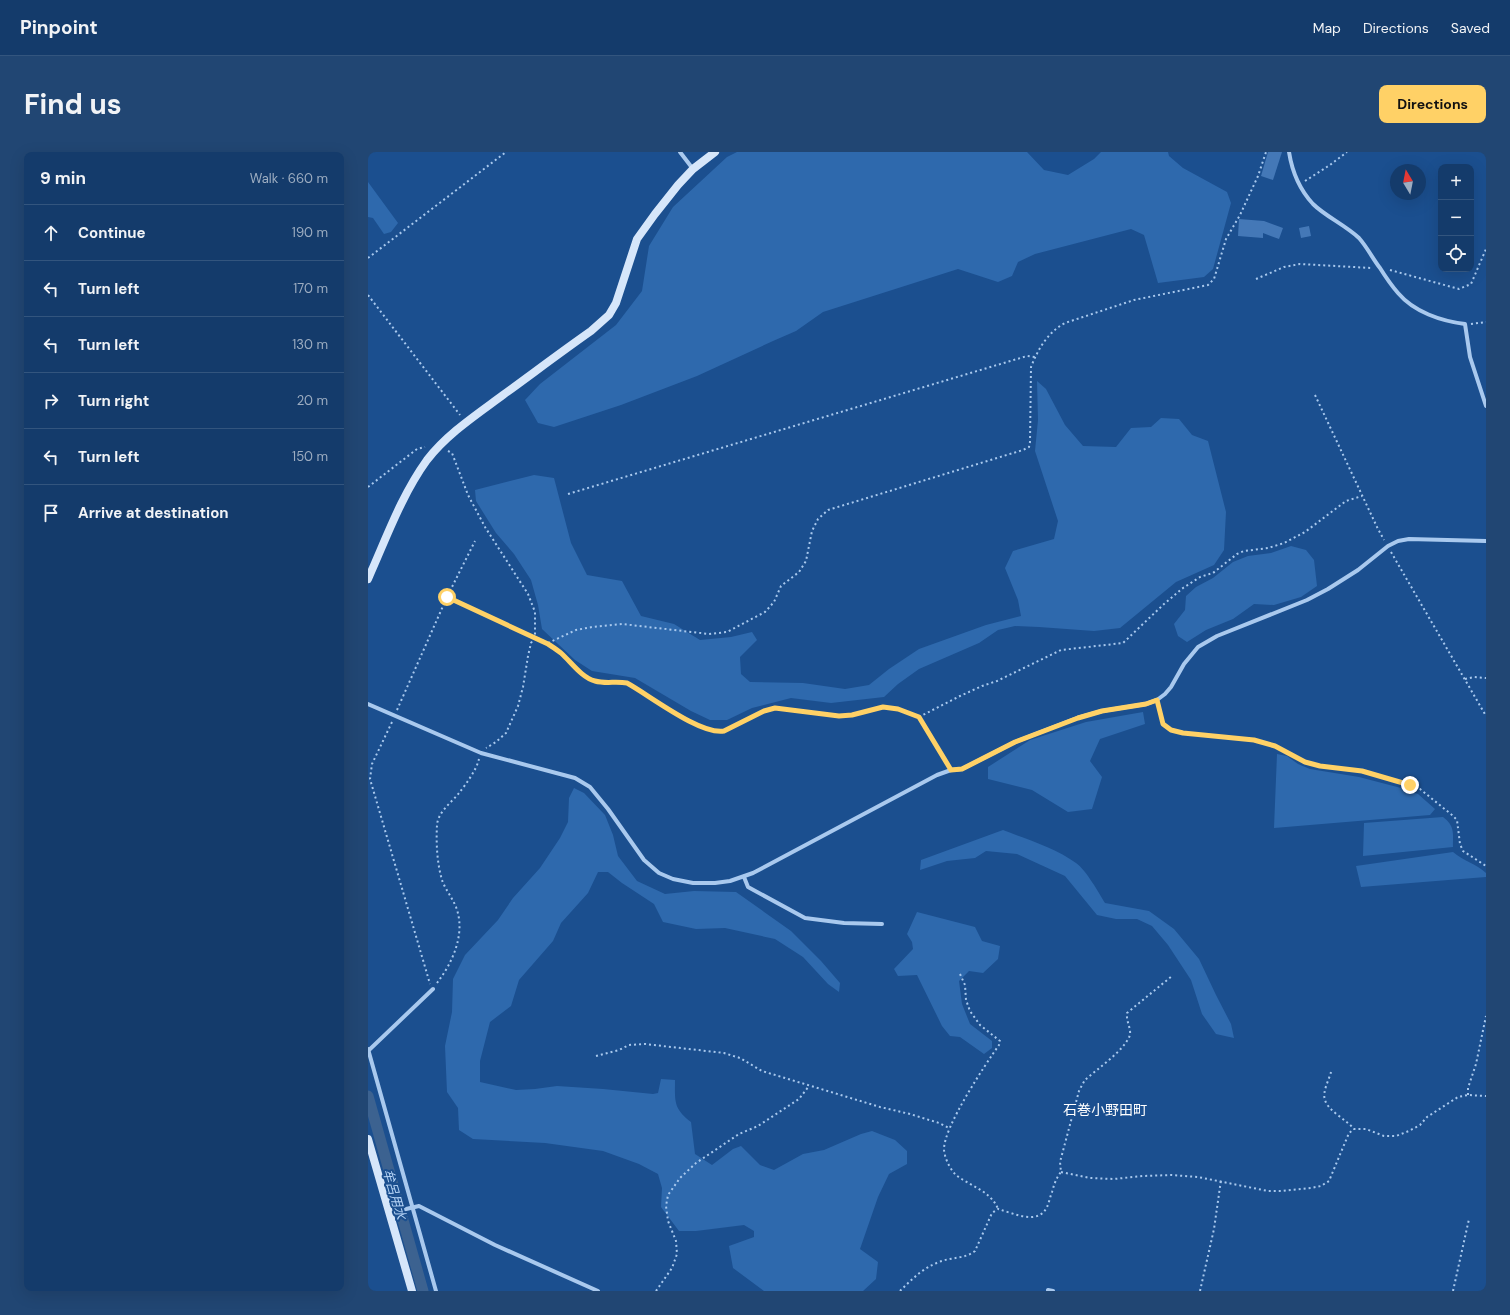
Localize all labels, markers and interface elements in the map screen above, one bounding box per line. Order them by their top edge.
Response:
text: Pinpoint [20,15,98,40]
text: Map [1313,19,1341,37]
text: Directions [1363,19,1429,37]
text: Saved [1451,19,1490,37]
button: Directions [1379,85,1486,123]
text: Find us [24,86,122,123]
north arrow [1390,164,1426,200]
map controls [1438,164,1474,272]
button: + [1438,164,1474,200]
text: 9 min [40,167,86,189]
text: Walk · 660 m [250,170,328,187]
button: − [1438,200,1474,236]
icon: ahead [40,222,62,244]
text: Continue [78,223,146,243]
text: 190 m [292,224,328,241]
button: locate [1438,236,1474,272]
icon: left [40,278,62,300]
text: Turn left [78,279,139,299]
text: 170 m [293,280,328,297]
icon: left [40,334,62,356]
text: Turn left [78,335,139,355]
text: 130 m [292,336,328,353]
icon: right [40,390,62,412]
text: Turn right [78,391,149,411]
text: 20 m [297,392,328,409]
icon: left [40,446,62,468]
text: Turn left [78,447,139,467]
text: 150 m [292,448,328,465]
icon: arrive [40,502,62,524]
text: Arrive at destination [78,503,229,523]
route start [438,588,456,606]
route end [1401,776,1419,794]
district label: 石巻小野田町 [1063,1101,1147,1119]
water label: 牟呂用水 [379,1167,410,1223]

